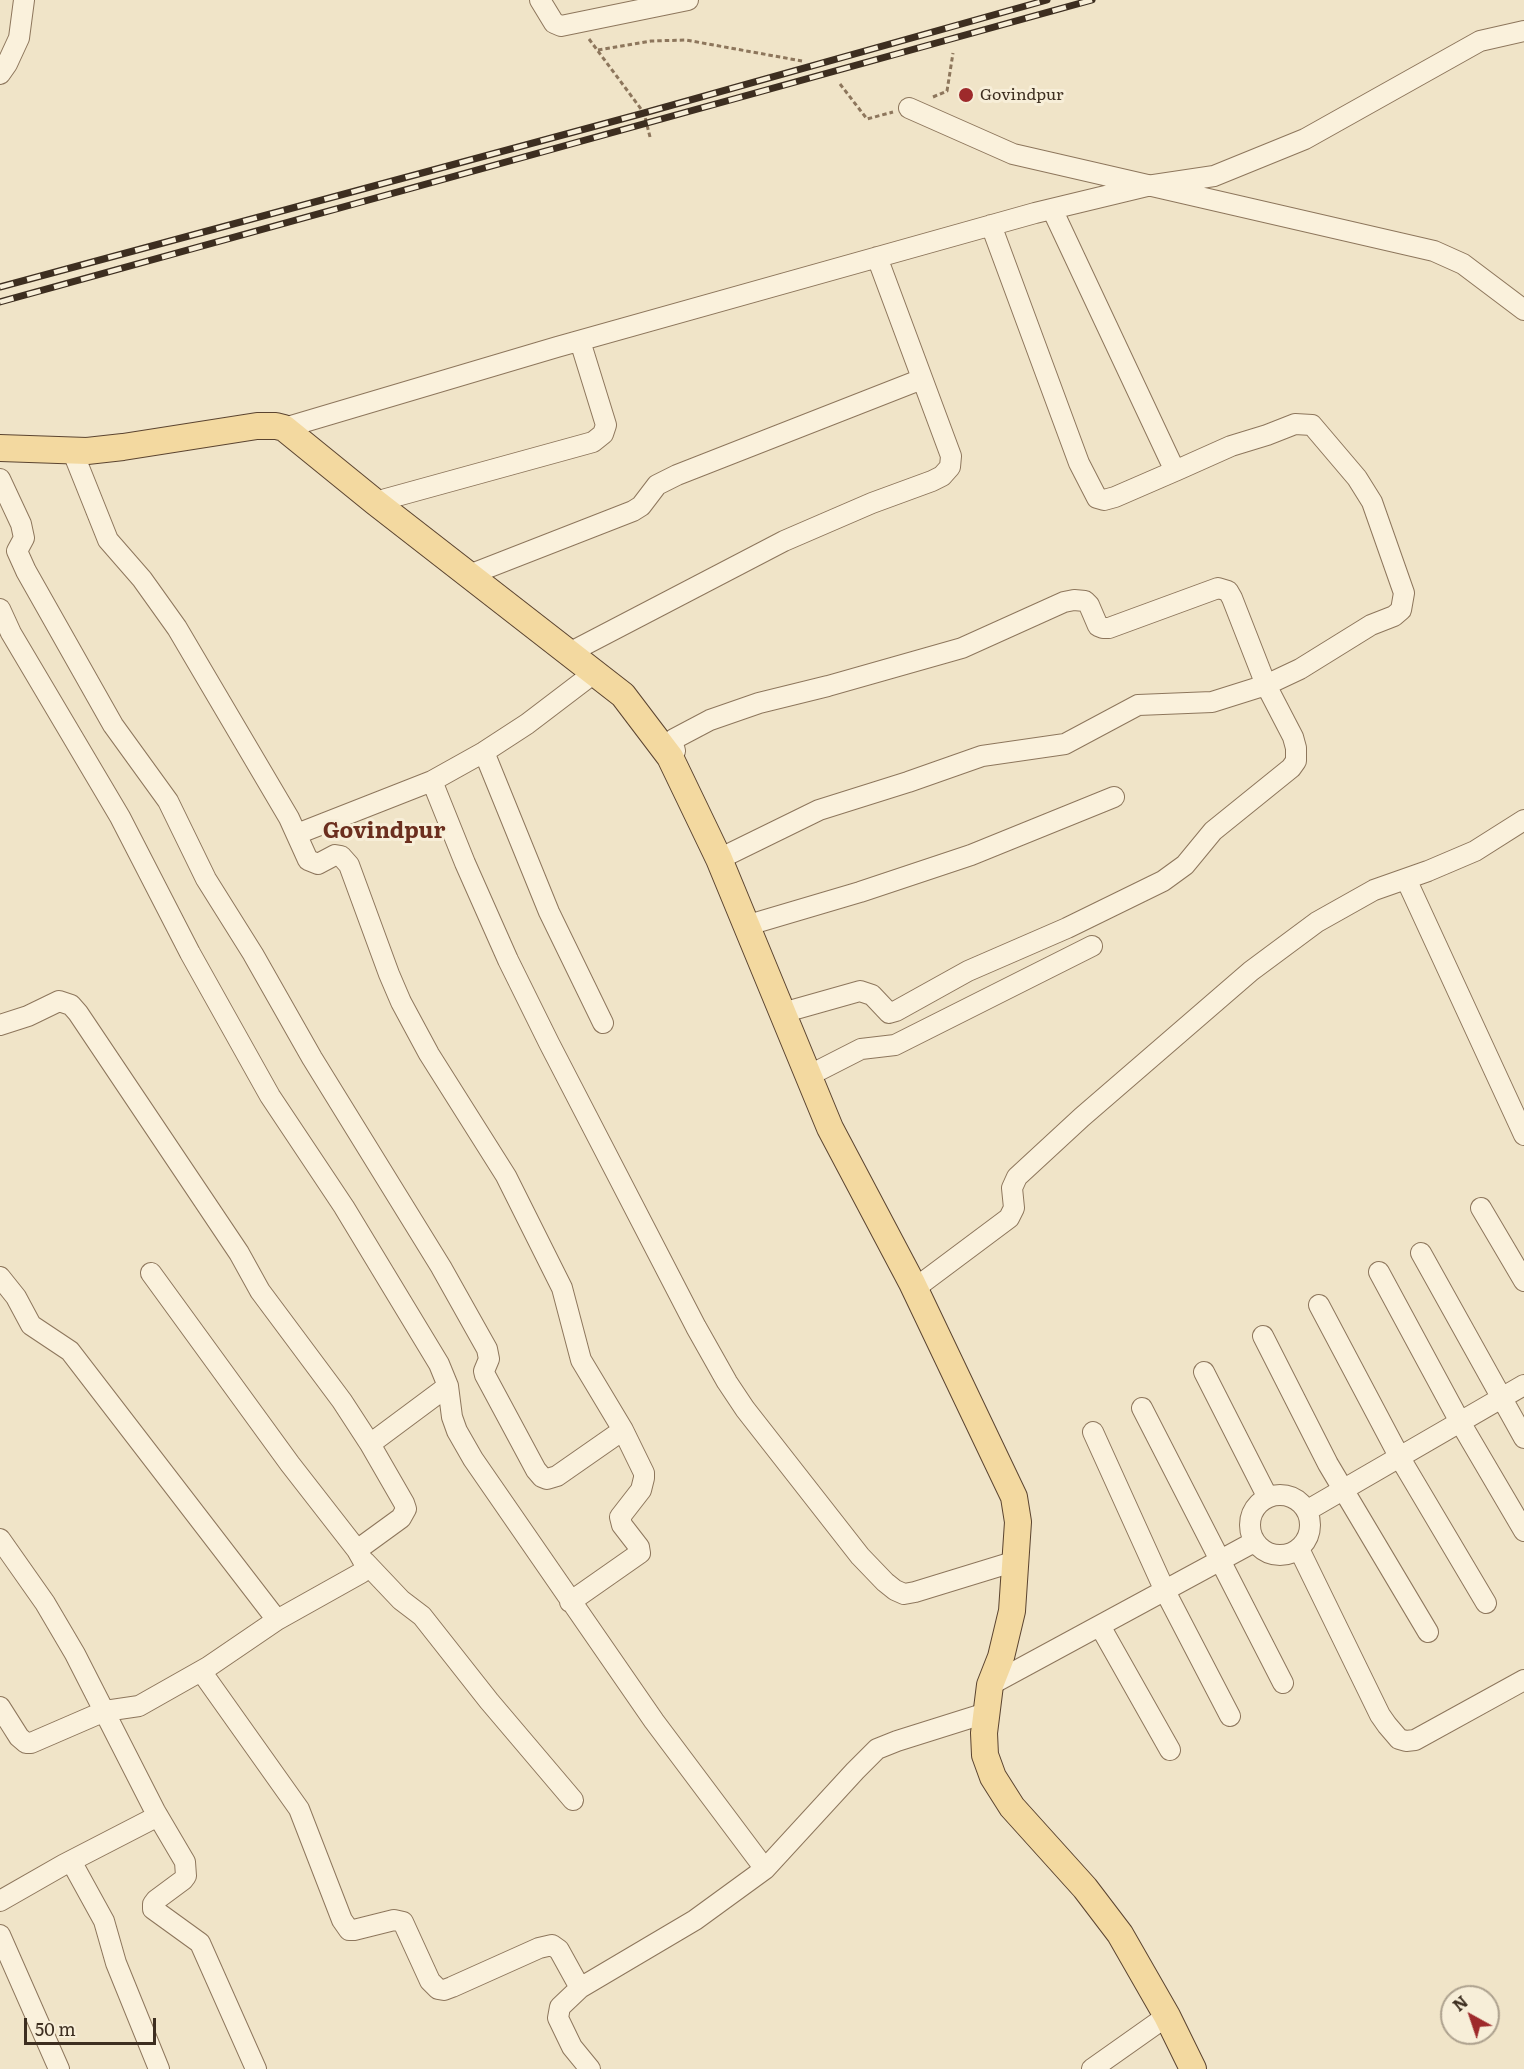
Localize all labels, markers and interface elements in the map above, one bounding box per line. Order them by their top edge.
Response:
place label: Govindpur [980,85,1064,105]
marker: Govindpur [957,86,975,104]
district label: Govindpur [323,819,445,845]
north arrow [1440,1985,1500,2045]
text: N [1447,1989,1473,2016]
scale bar [27,2006,159,2044]
text: 50 m [35,2015,76,2042]

